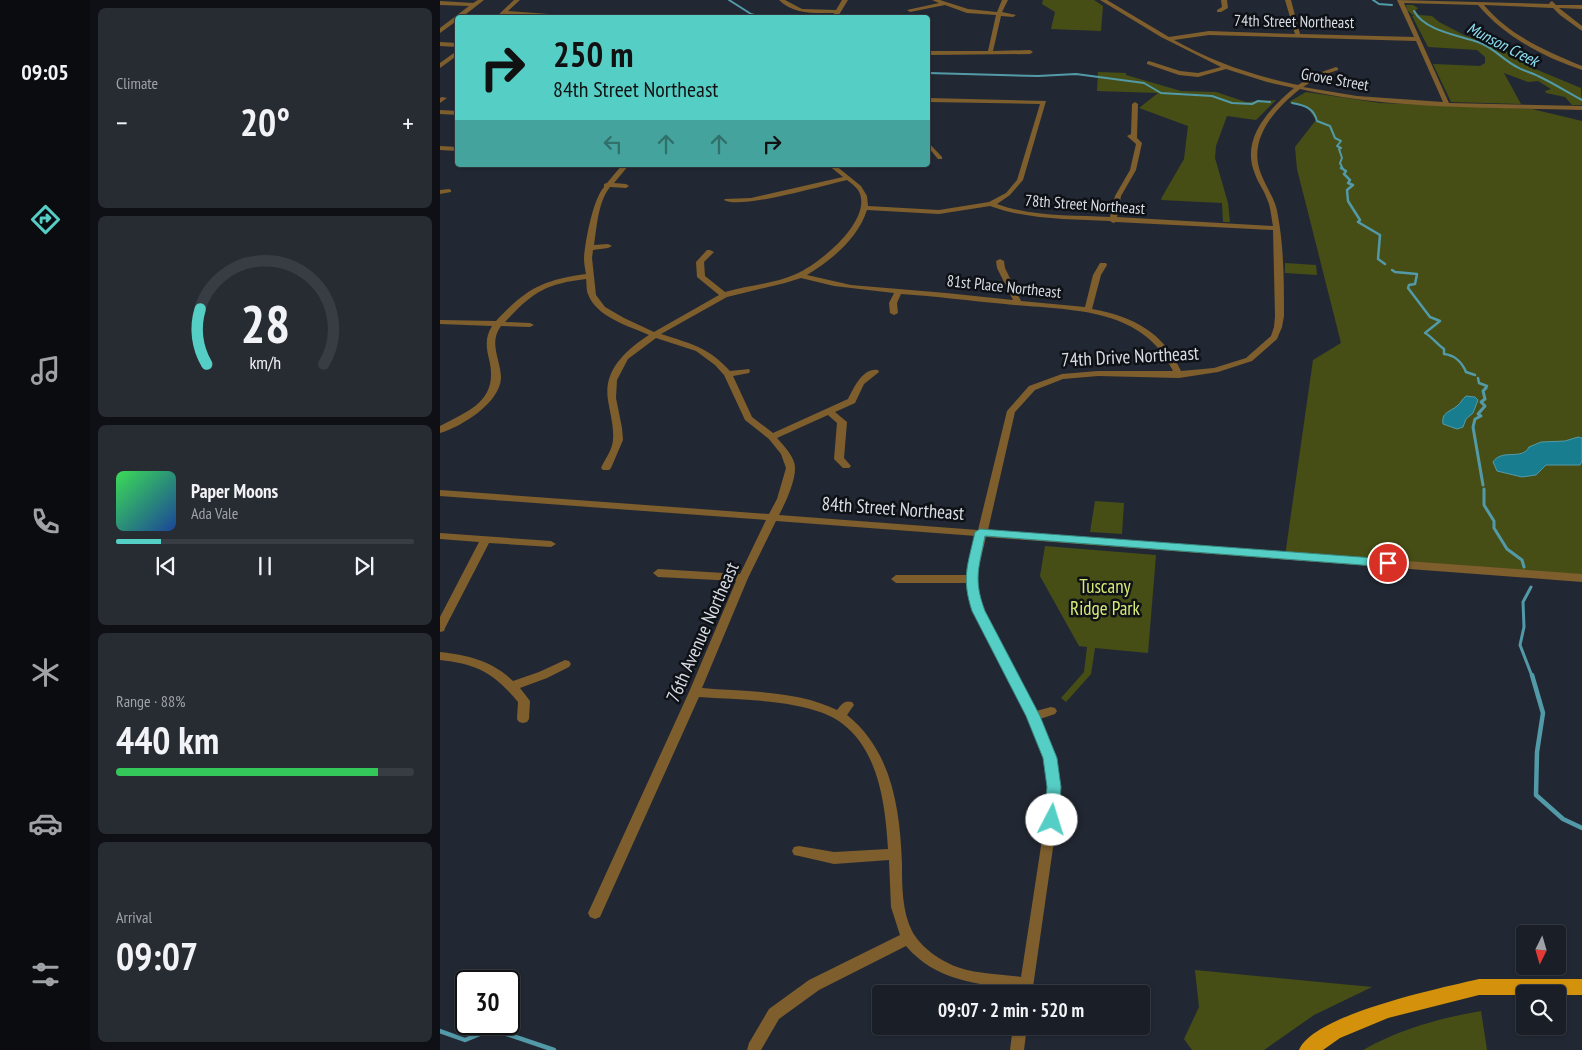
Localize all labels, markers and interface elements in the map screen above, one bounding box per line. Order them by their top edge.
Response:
street label: 74th Street Northeast [1234,10,1355,32]
water label: Munson Creek [1464,17,1544,71]
text: 250 m [553,31,634,77]
icon: right [470,35,535,100]
text: 09:05 [21,58,69,86]
street label: Grove Street [1300,63,1371,95]
text: Climate [116,73,158,93]
text: 84th Street Northeast [553,75,718,103]
text: 20° [240,97,290,146]
text: − [116,104,128,141]
text: + [402,104,414,141]
icon: left [599,130,627,158]
icon: ahead [652,130,680,158]
icon: ahead [705,130,733,158]
icon: right [758,130,786,158]
street label: 78th Street Northeast [1024,190,1146,218]
icon: directions [28,202,63,237]
street label: 81st Place Northeast [946,270,1063,302]
text: 28 [240,290,290,357]
street label: 74th Drive Northeast [1060,340,1200,372]
text: km/h [249,351,281,374]
icon: music [28,353,63,388]
text: Paper Moons [191,479,278,503]
street label: 84th Street Northeast [821,491,966,525]
text: Ada Vale [191,503,238,523]
icon: phone [28,504,63,539]
pin [1367,542,1409,584]
icon: arrive [1374,549,1402,577]
icon: previous [152,552,180,580]
icon: pause [251,552,279,580]
icon: next [350,552,378,580]
street label: 76th Avenue Northeast [660,557,744,706]
park label: Tuscany Ridge Park [1070,574,1141,620]
icon: climate [28,655,63,690]
text: Range · 88% [116,691,185,711]
text: 440 km [116,715,219,764]
position arrow [1025,793,1077,845]
icon: car [28,806,63,841]
text: Arrival [116,907,152,927]
north arrow [1516,925,1566,975]
map controls [1516,925,1566,1035]
text: 09:07 [116,931,198,980]
icon: filters [28,957,63,992]
speed limit sign: 30 [455,970,520,1035]
button: search [1516,985,1566,1035]
text: 09:07 · 2 min · 520 m [938,998,1084,1022]

